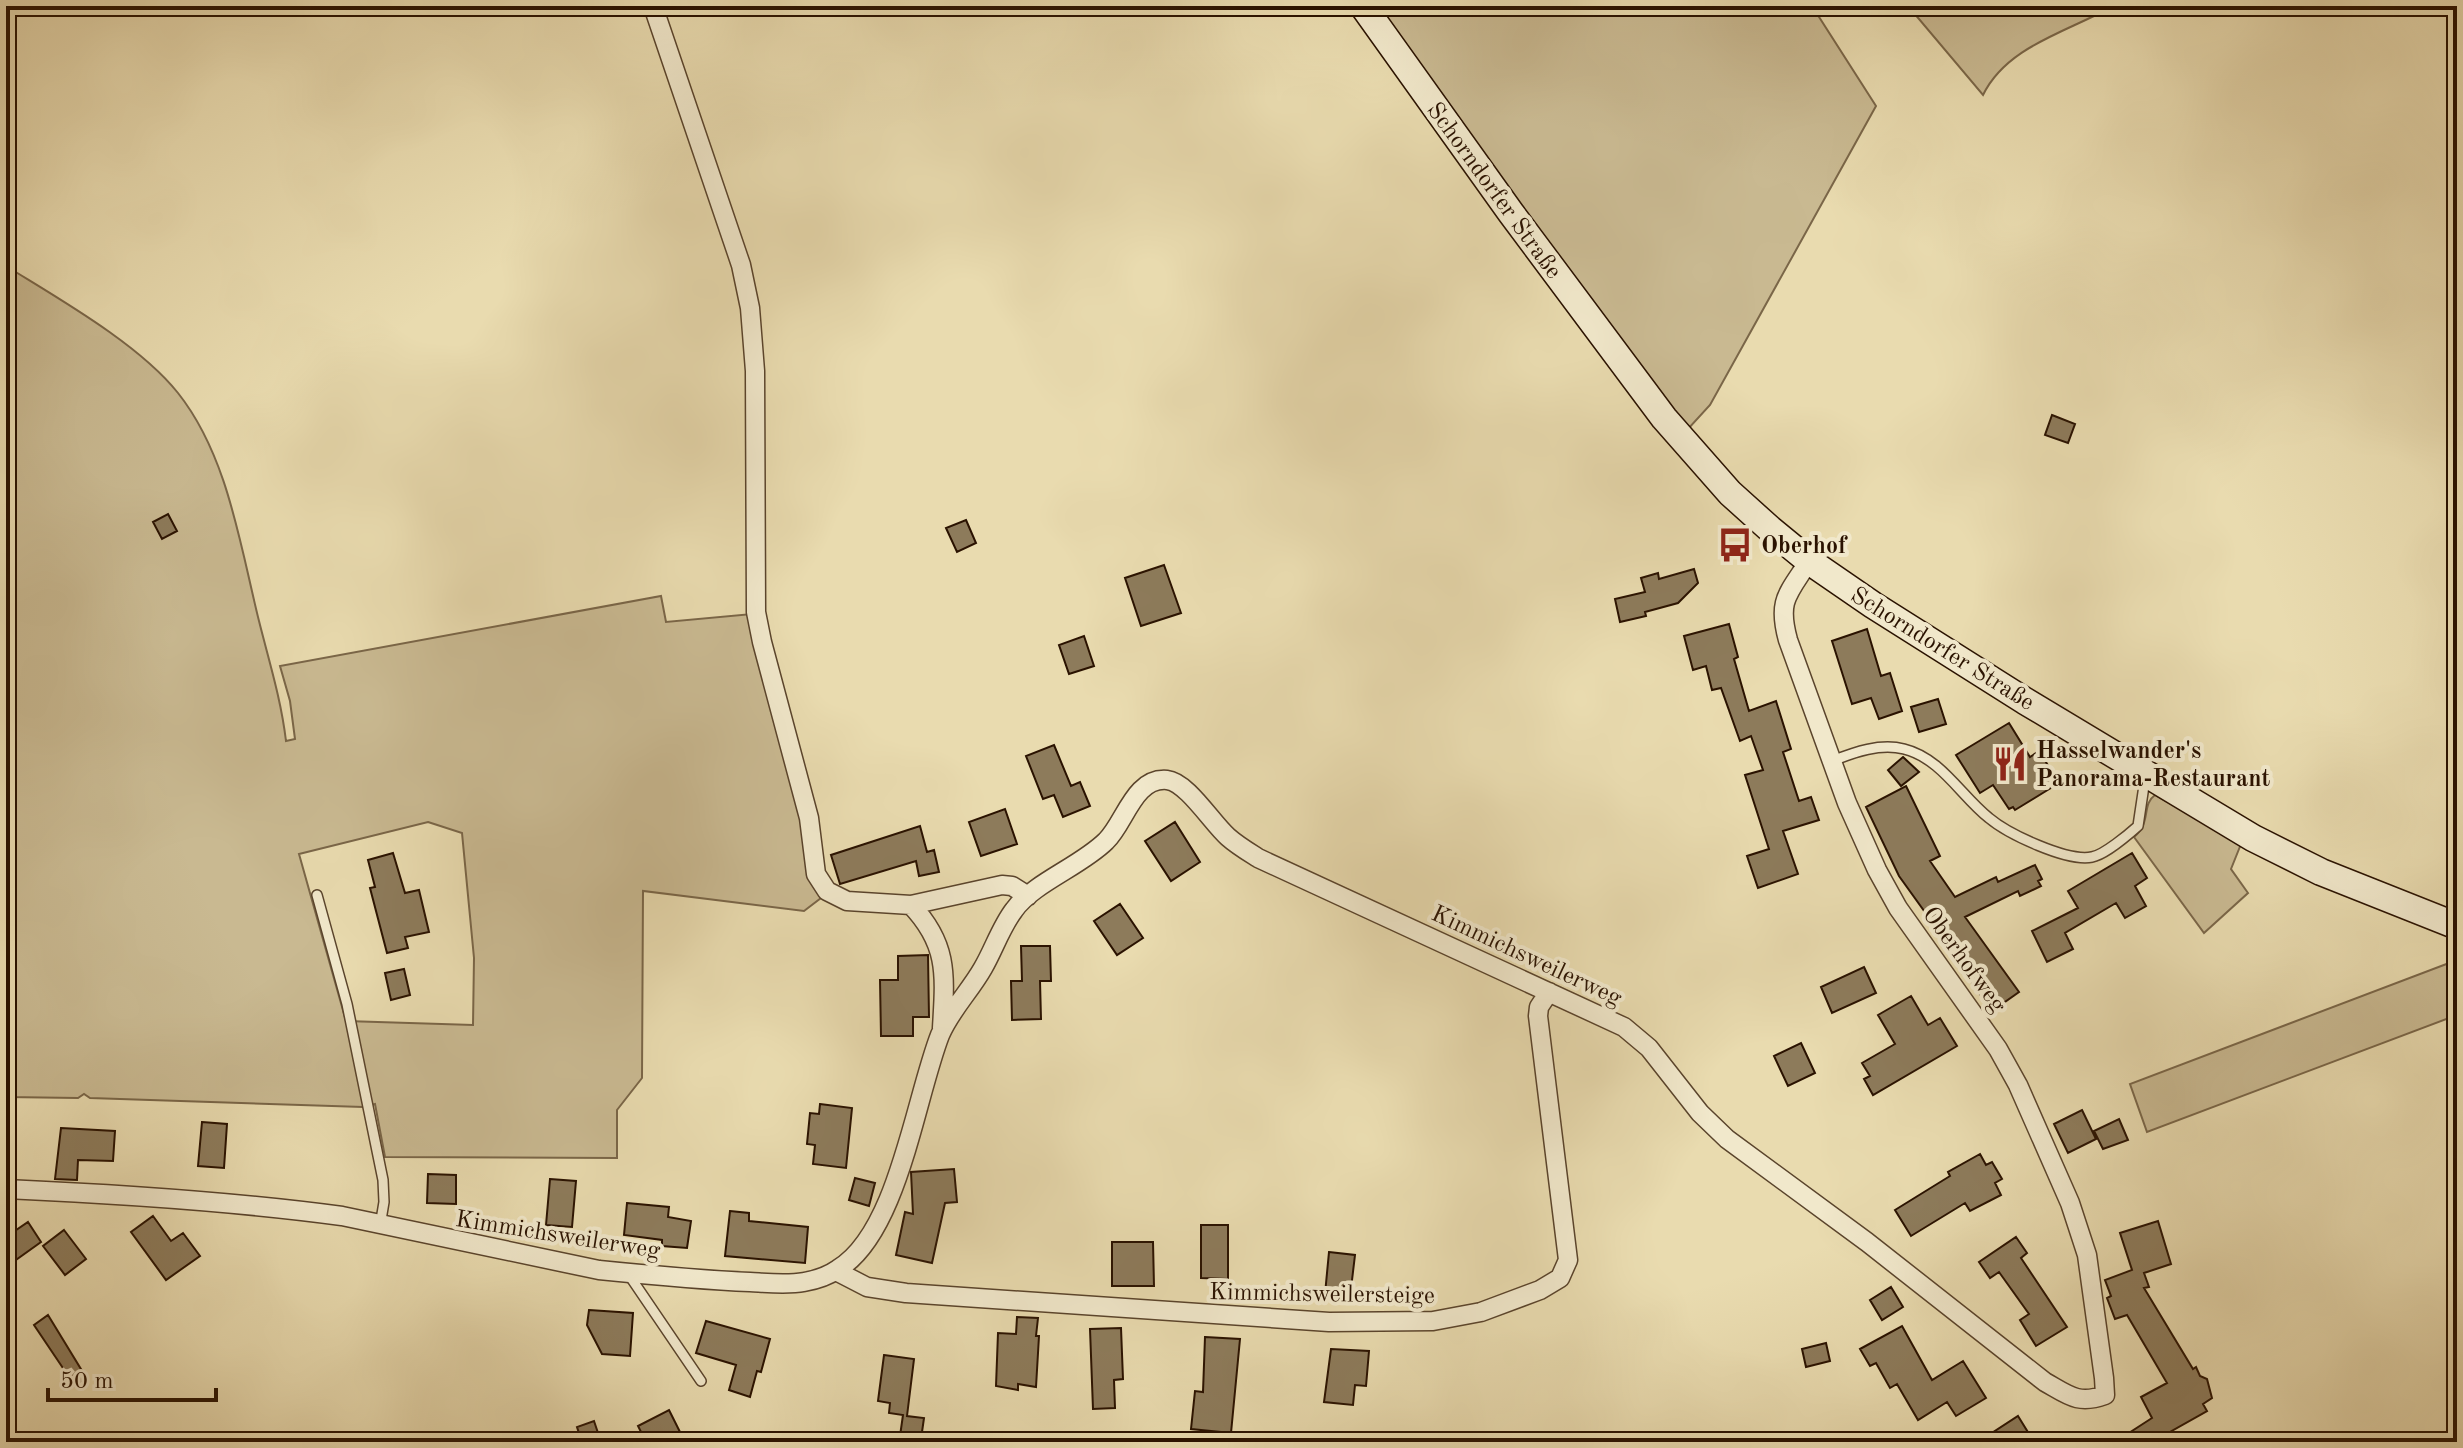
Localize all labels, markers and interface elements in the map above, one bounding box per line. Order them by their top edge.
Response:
street label: Schorndorfer Straße [1422,99,1565,284]
bus stop icon: Oberhof [1716,526,1754,564]
place label: Oberhof [1761,535,1848,559]
street label: Schorndorfer Straße [1846,583,2038,716]
place label: Hasselwander's Panorama-Restaurant [2036,740,2271,792]
restaurant icon: Hasselwander's Panorama-Restaurant [1991,745,2029,783]
street label: Kimmichsweilerweg [1427,902,1625,1011]
street label: Oberhofweg [1917,903,2010,1018]
street label: Kimmichsweilerweg [454,1208,662,1264]
street label: Kimmichsweilersteige [1209,1281,1435,1309]
scale bar [48,1352,216,1402]
text: 50 m [60,1370,114,1394]

